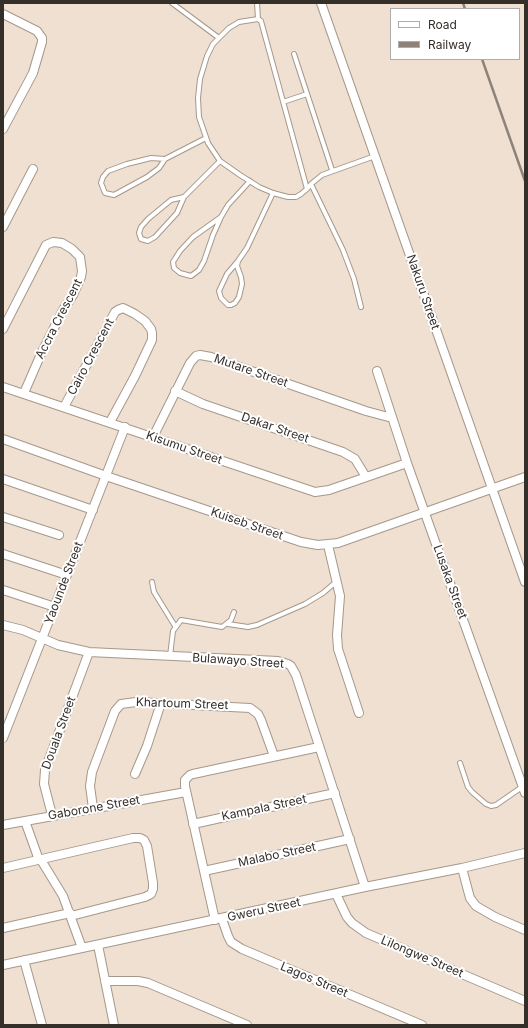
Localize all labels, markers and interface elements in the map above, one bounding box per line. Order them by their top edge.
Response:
legend [390,8,520,60]
text: Road [428,17,457,32]
text: Railway [428,37,471,52]
street label: Nakuru Street [403,253,443,331]
street label: Accra Crescent [33,277,85,361]
street label: Cairo Crescent [65,316,117,398]
street label: Mutare Street [212,352,290,390]
street label: Dakar Street [239,410,311,446]
street label: Kisumu Street [144,428,224,468]
street label: Kuiseb Street [209,505,285,543]
street label: Yaounde Street [42,540,86,626]
street label: Lusaka Street [430,543,470,621]
street label: Bulawayo Street [192,651,284,671]
street label: Douala Street [39,695,79,771]
street label: Khartoum Street [136,695,228,713]
street label: Kampala Street [220,792,308,824]
street label: Gaborone Street [47,793,141,823]
street label: Malabo Street [237,840,317,870]
street label: Gweru Street [226,895,302,925]
street label: Lilongwe Street [379,933,465,981]
street label: Lagos Street [278,959,350,1001]

